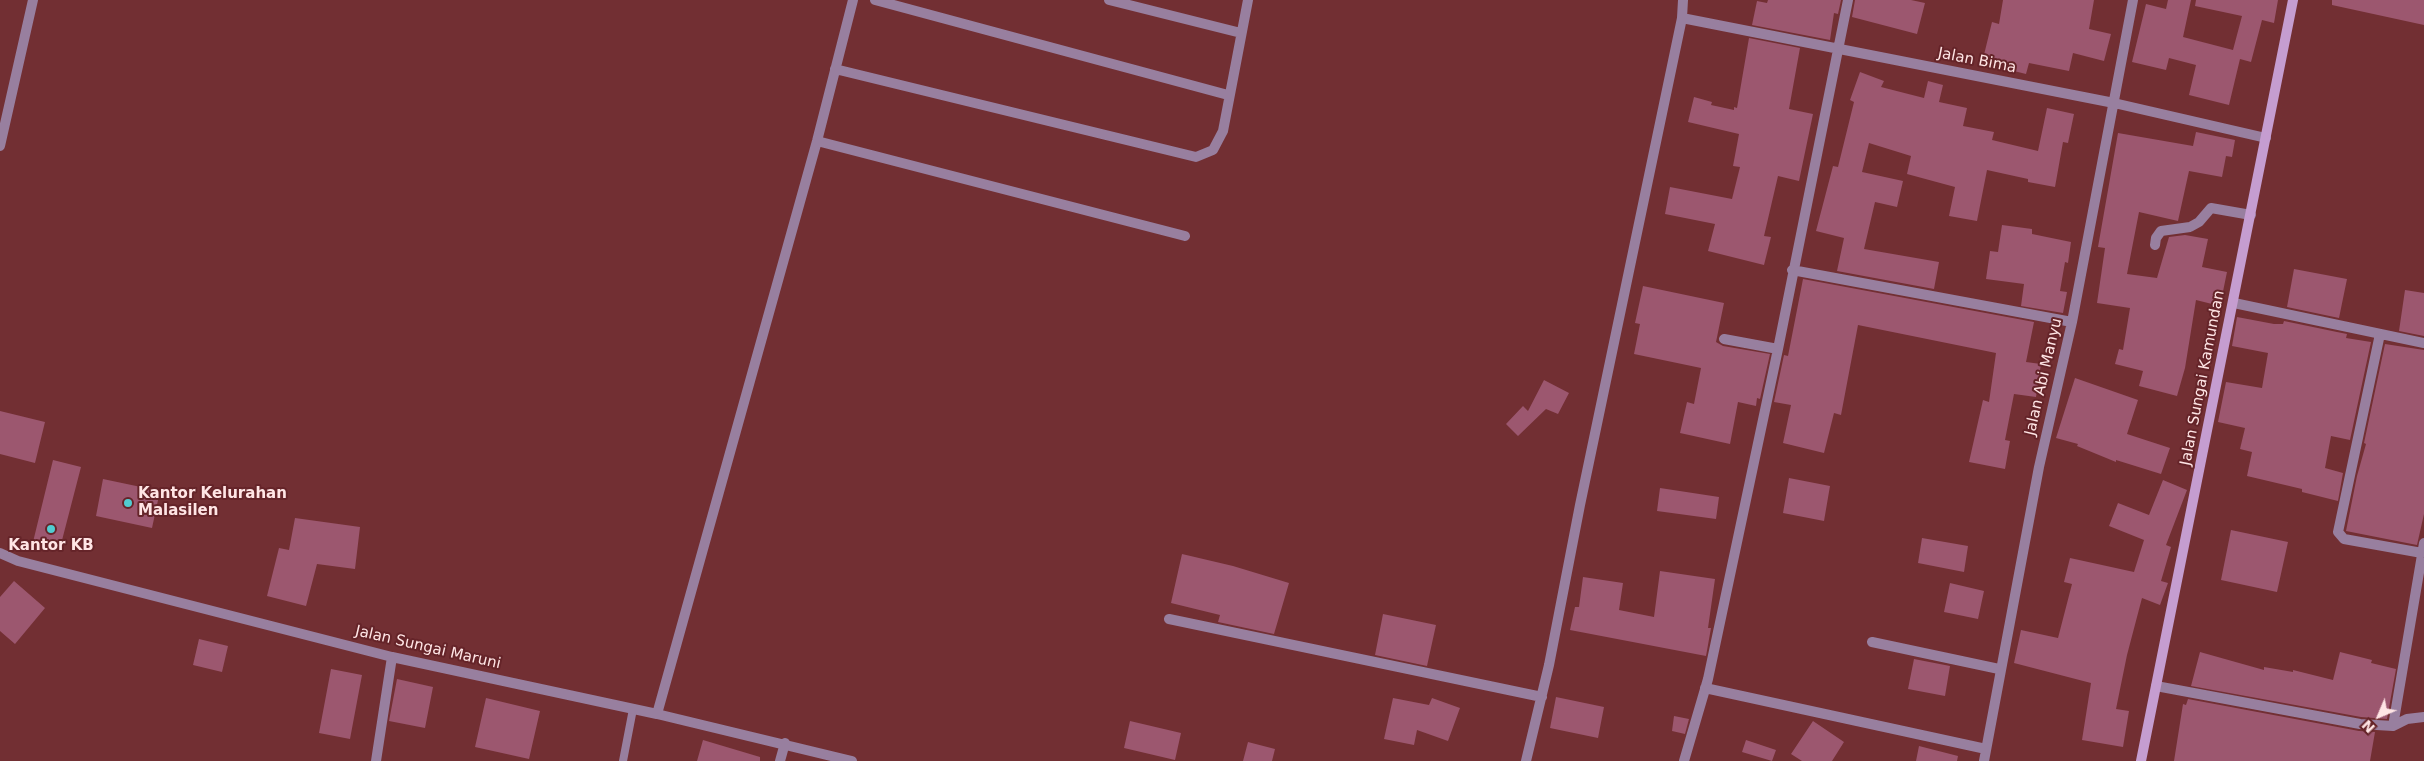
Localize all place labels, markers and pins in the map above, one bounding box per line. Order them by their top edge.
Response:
place label: Kantor Kelurahan Malasilen [138,485,287,520]
marker: Kantor Kelurahan Malasilen [122,497,134,509]
marker: Kantor KB [45,523,57,535]
place label: Kantor KB [8,537,94,555]

